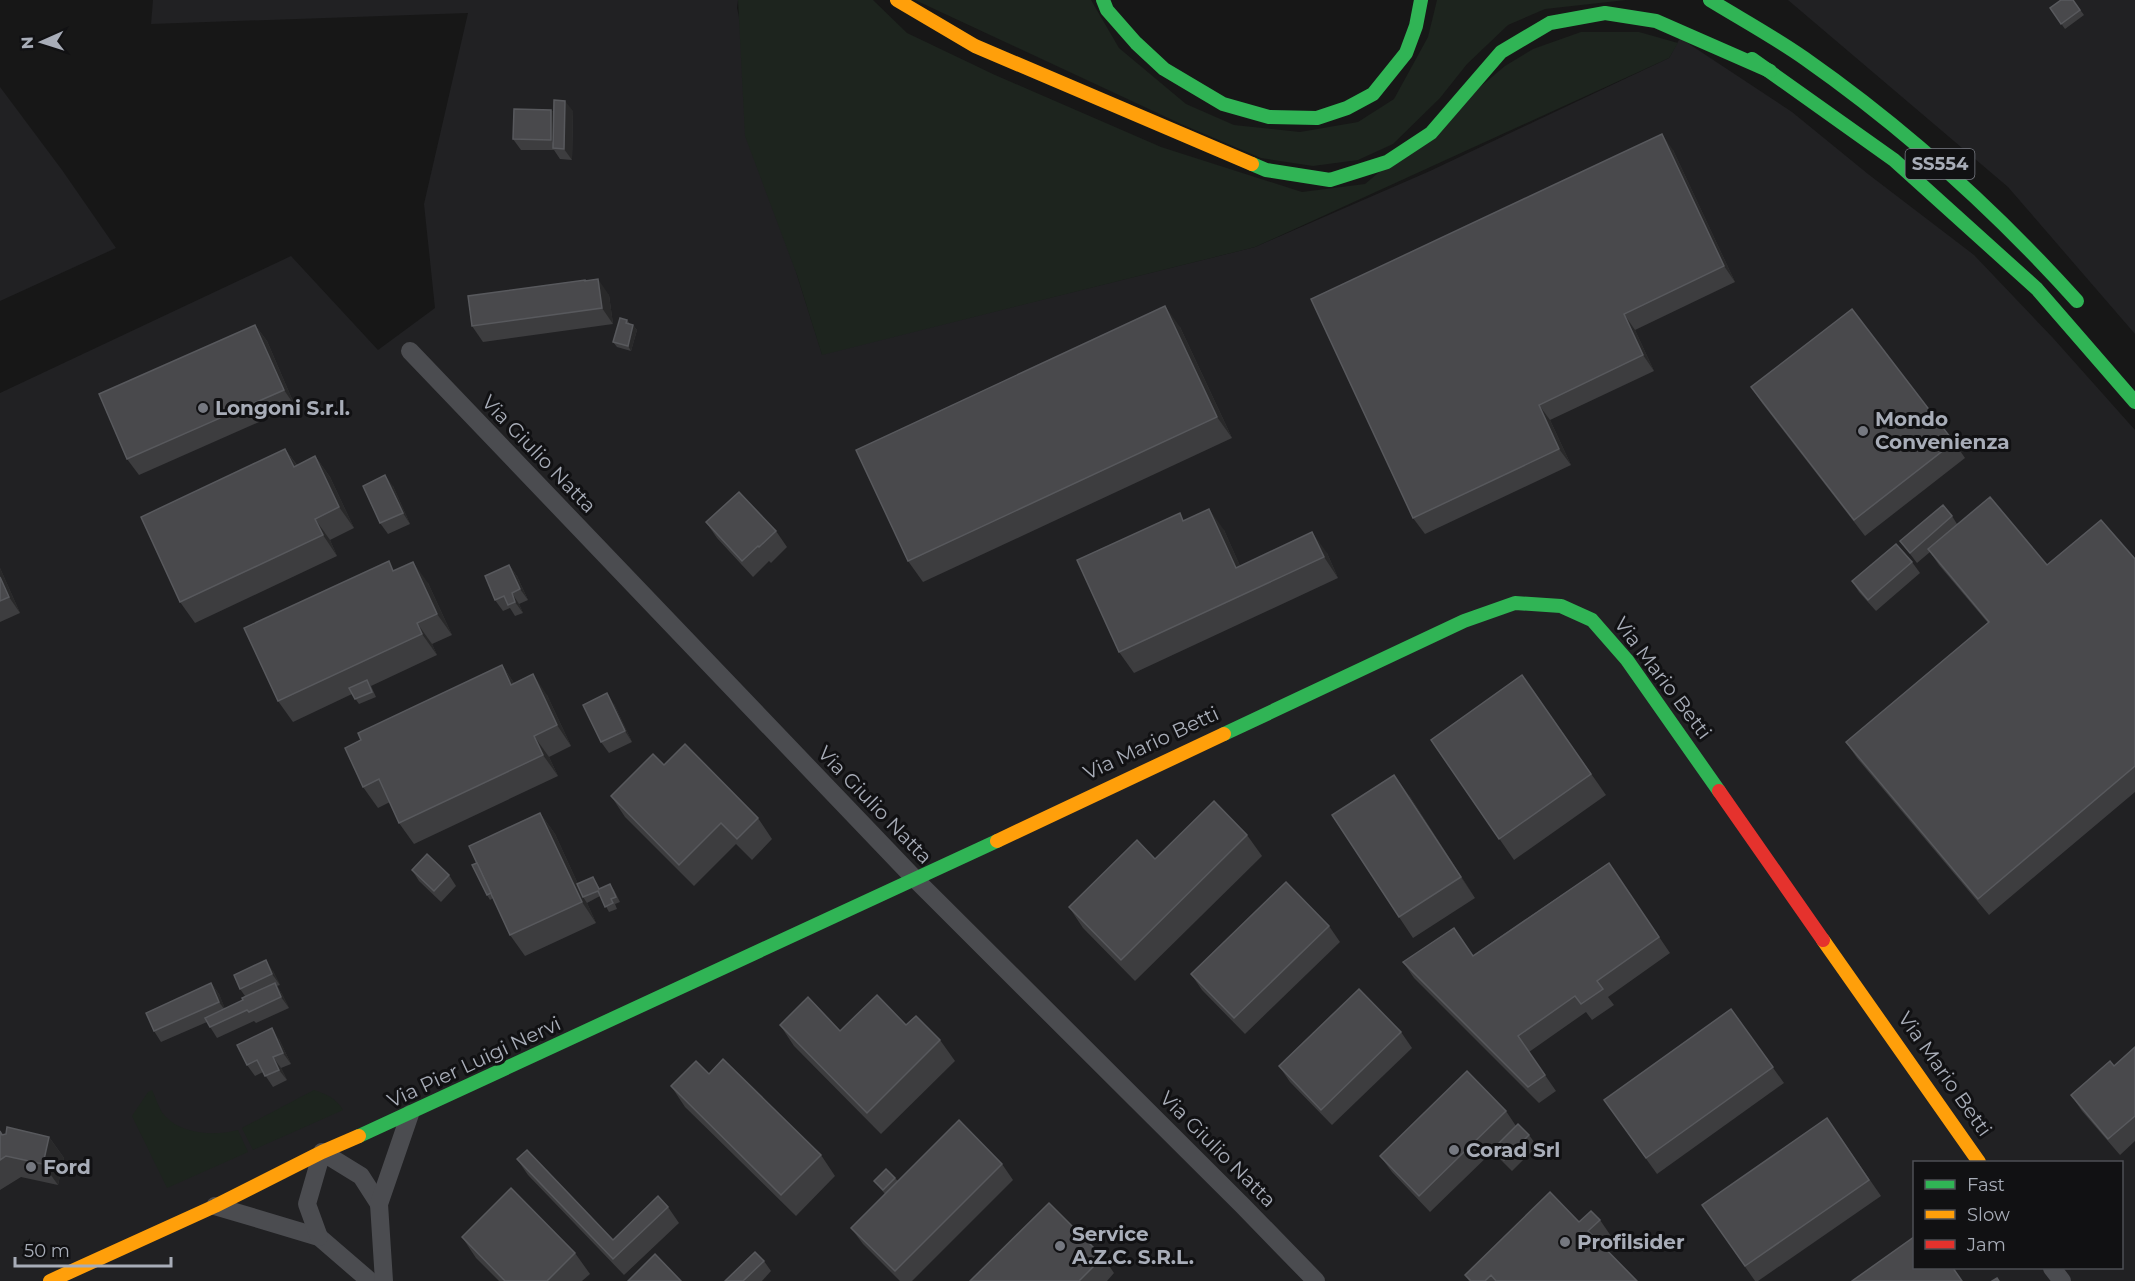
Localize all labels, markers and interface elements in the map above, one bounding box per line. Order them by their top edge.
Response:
north arrow [12,12,72,72]
text: N [18,36,37,50]
road number: SS554 [1906,149,1974,179]
street label: Via Giulio Natta [477,390,601,518]
place label: Longoni S.r.l. [215,396,350,420]
marker: Longoni S.r.l. [196,401,210,415]
place label: Mondo Convenienza [1875,407,2010,454]
marker: Mondo Convenienza [1856,424,1870,438]
street label: Via Mario Betti [1609,612,1717,744]
street label: Via Mario Betti [1080,701,1222,785]
street label: Via Giulio Natta [813,741,937,869]
street label: Via Mario Betti [1893,1007,1997,1141]
street label: Via Pier Luigi Nervi [383,1011,565,1113]
street label: Via Giulio Natta [1155,1086,1281,1212]
place label: Corad Srl [1466,1138,1560,1162]
marker: Corad Srl [1447,1143,1461,1157]
place label: Ford [43,1155,91,1179]
marker: Ford [24,1160,38,1174]
legend [1913,1161,2123,1269]
text: Fast [1967,1174,2005,1196]
text: Slow [1967,1204,2010,1226]
place label: Service A.Z.C. S.R.L. [1071,1222,1194,1269]
scale bar [15,1230,171,1268]
place label: Profilsider [1577,1230,1685,1254]
text: Jam [1966,1234,2006,1256]
marker: Profilsider [1558,1235,1572,1249]
marker: Service A.Z.C. S.R.L. [1053,1239,1067,1253]
text: 50 m [24,1240,70,1262]

